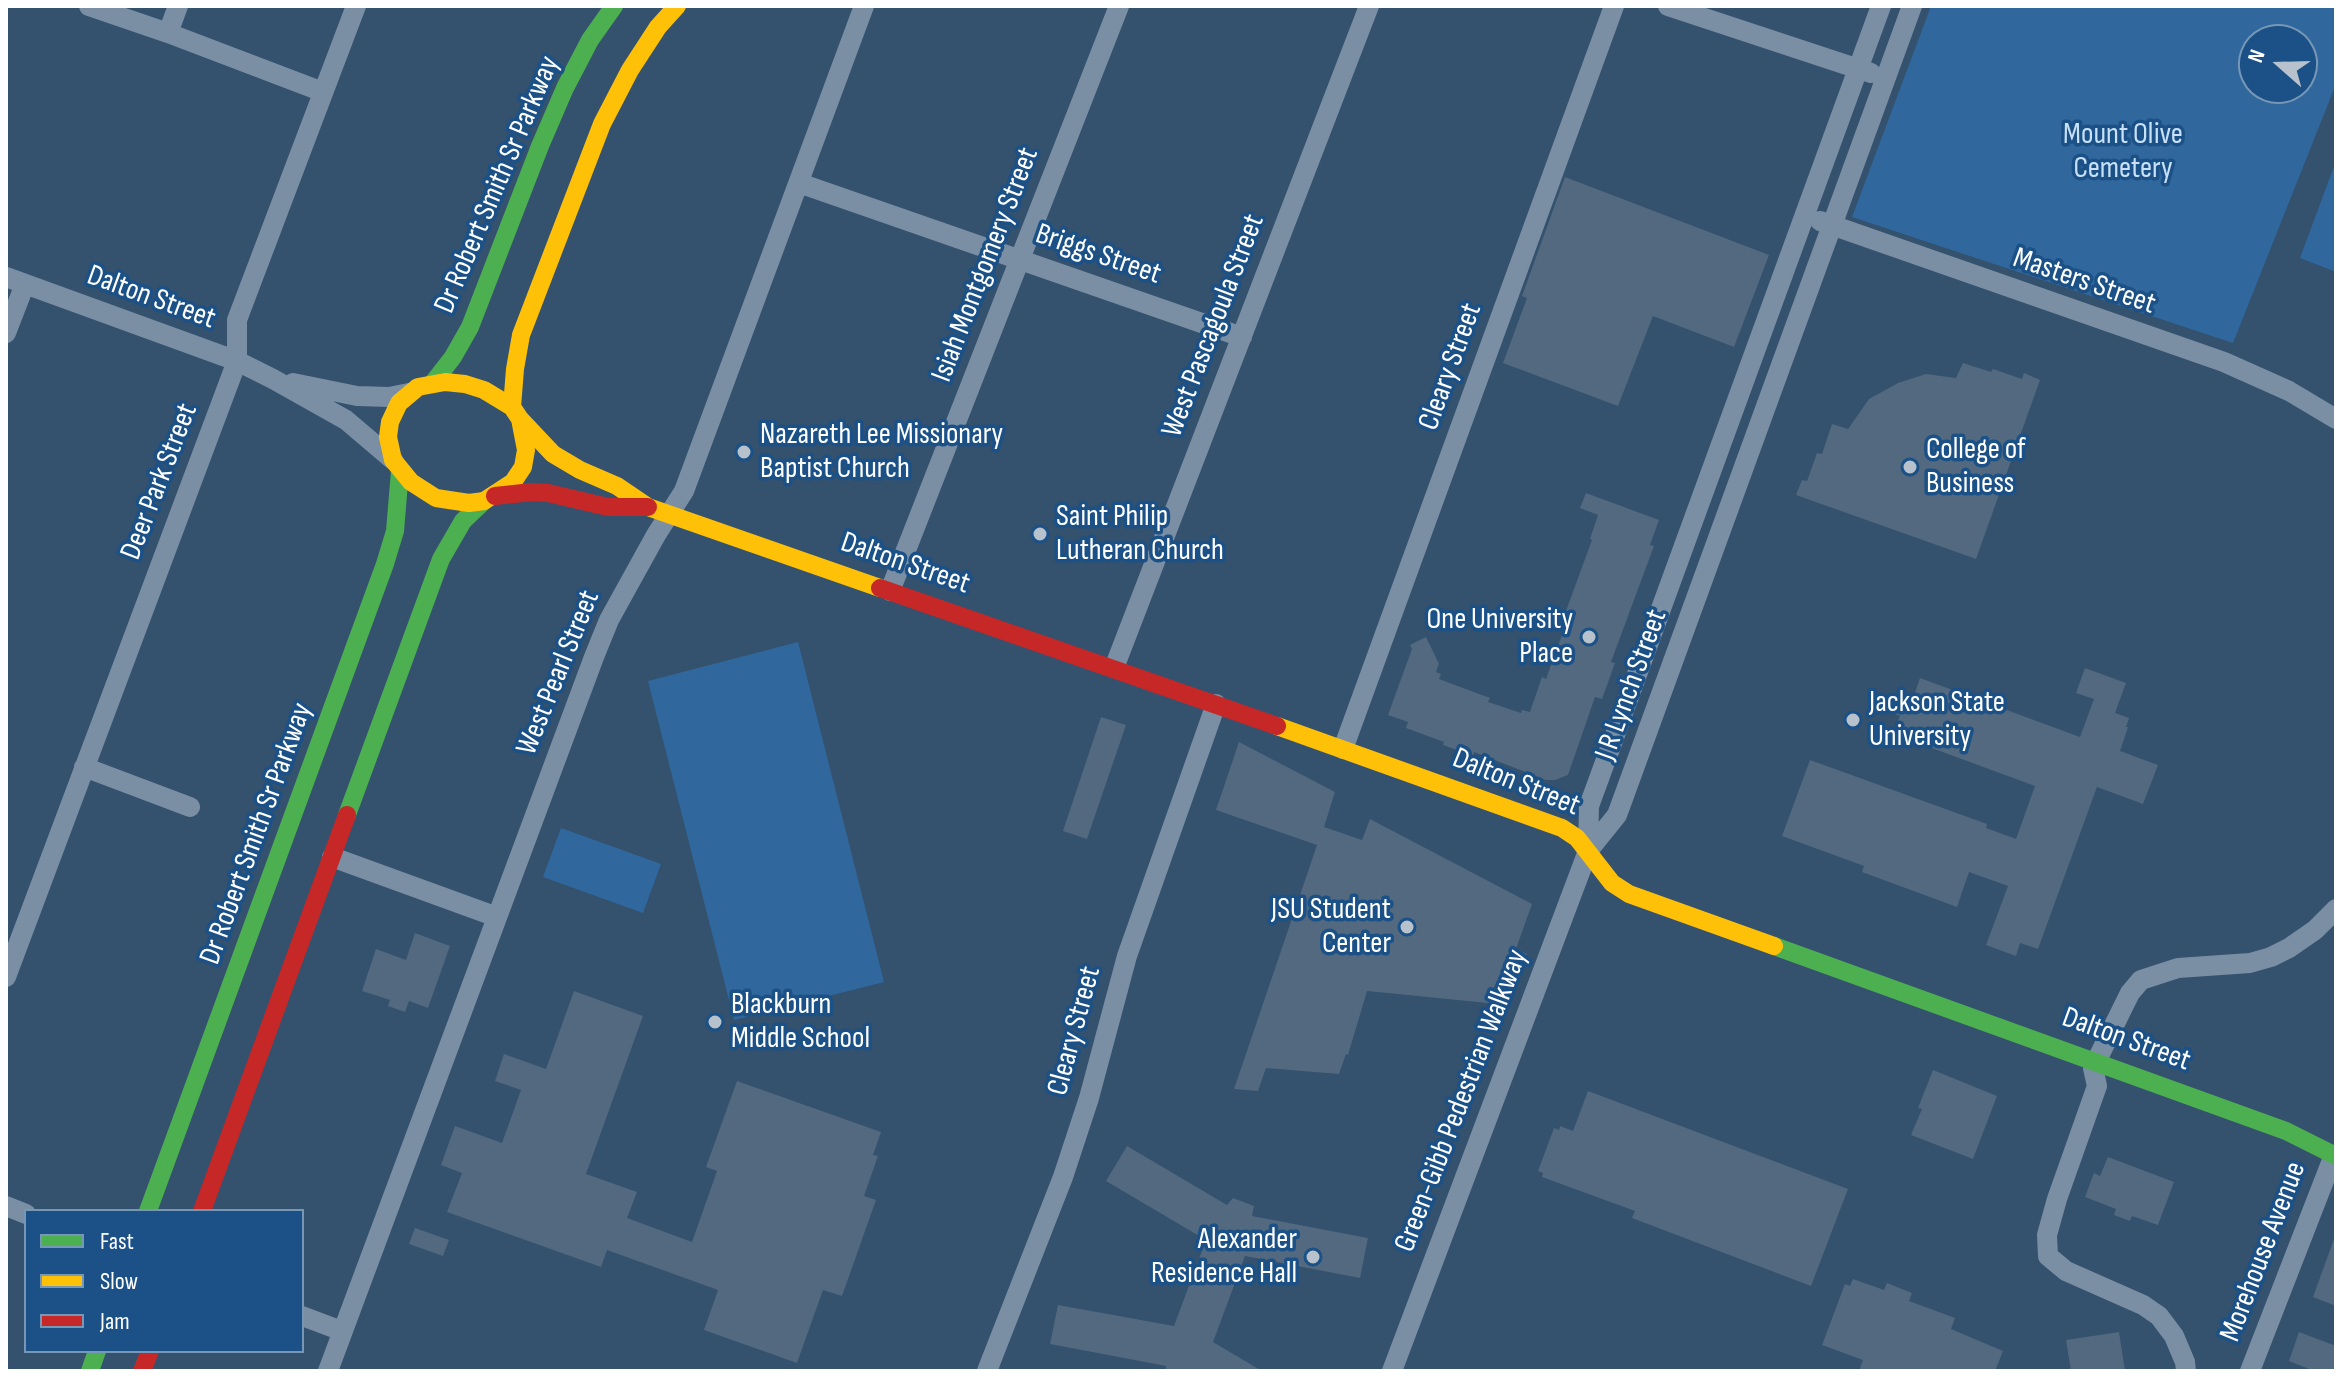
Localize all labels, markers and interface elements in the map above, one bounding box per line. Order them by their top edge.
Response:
north arrow [2238,24,2318,104]
text: N [2242,46,2272,66]
street label: Dr Robert Smith Sr Parkway [428,51,568,319]
park label: Mount Olive Cemetery [2063,117,2183,188]
street label: Isiah Montgomery Street [925,143,1047,387]
street label: West Pascagoula Street [1155,210,1273,442]
street label: Briggs Street [1031,217,1165,293]
street label: Masters Street [2008,241,2160,323]
street label: Dalton Street [82,258,220,338]
street label: Cleary Street [1411,299,1491,435]
street label: Deer Park Street [114,399,206,565]
place label: Nazareth Lee Missionary Baptist Church [760,417,1003,488]
place label: College of Business [1926,432,2026,502]
marker: Nazareth Lee Missionary Baptist Church [735,443,753,461]
marker: College of Business [1901,458,1919,476]
place label: Saint Philip Lutheran Church [1056,499,1224,570]
street label: Dalton Street [836,525,974,603]
marker: Saint Philip Lutheran Church [1031,525,1049,543]
street label: West Pearl Street [510,585,608,761]
place label: One University Place [1427,602,1573,672]
street label: J R Lynch Street [1588,605,1676,765]
marker: One University Place [1580,628,1598,646]
place label: Jackson State University [1869,685,2005,756]
street label: Dr Robert Smith Sr Parkway [193,698,321,970]
marker: Jackson State University [1844,711,1862,729]
street label: Dalton Street [1447,741,1585,825]
place label: JSU Student Center [1271,892,1391,962]
marker: JSU Student Center [1398,918,1416,936]
street label: Green-Gibb Pedestrian Walkway [1388,945,1536,1257]
street label: Cleary Street [1041,962,1109,1100]
place label: Blackburn Middle School [731,987,870,1058]
street label: Dalton Street [2057,1000,2195,1080]
marker: Blackburn Middle School [706,1013,724,1031]
street label: Morehouse Avenue [2213,1157,2315,1347]
legend [24,1209,304,1353]
place label: Alexander Residence Hall [1151,1222,1297,1292]
text: Fast [100,1227,134,1256]
marker: Alexander Residence Hall [1304,1248,1322,1266]
text: Slow [100,1267,138,1296]
text: Jam [100,1307,130,1336]

